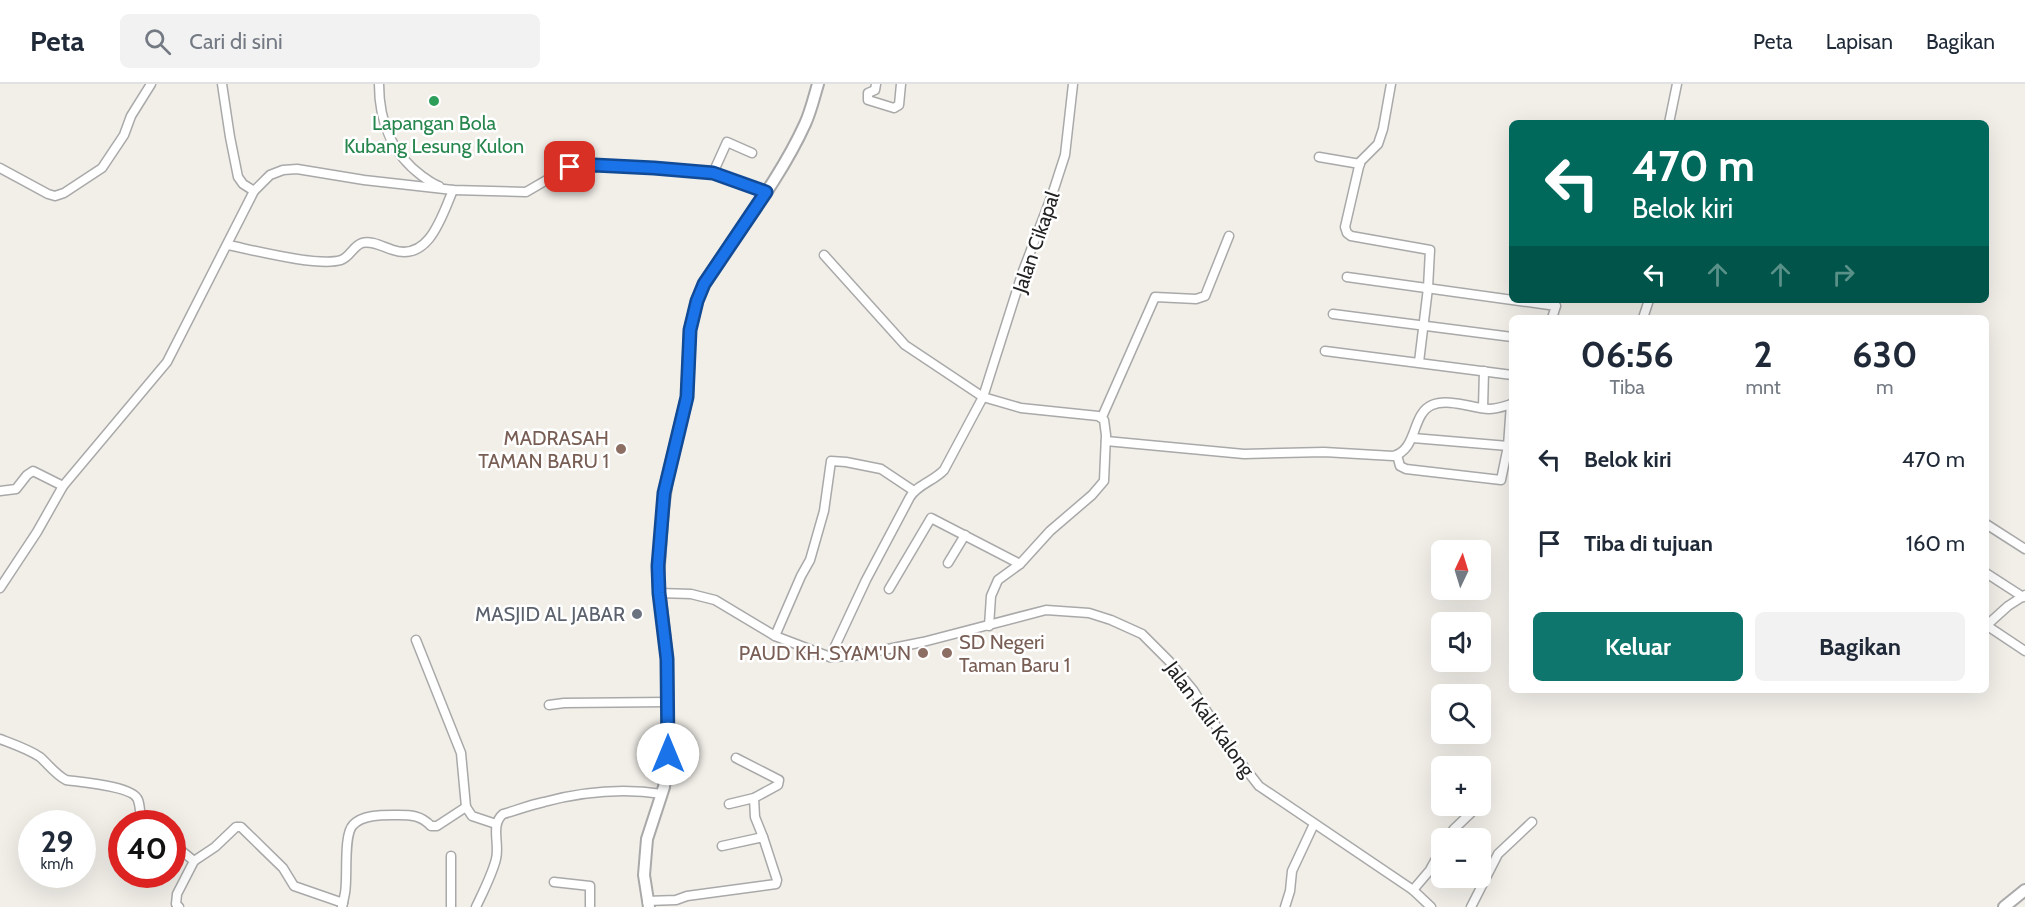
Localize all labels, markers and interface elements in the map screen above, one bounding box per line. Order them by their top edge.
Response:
search box [120,14,540,68]
text: Peta [30,24,84,58]
icon: search [141,25,174,58]
text: Cari di sini [189,28,283,55]
text: Peta [1753,29,1793,54]
text: Lapisan [1826,29,1893,54]
text: Bagikan [1926,29,1995,54]
marker: Lapangan Bola Kubang Lesung Kulon [427,94,441,108]
place label: Lapangan Bola Kubang Lesung Kulon [344,111,524,158]
text: 470 m [1632,140,1755,192]
pin [544,141,595,192]
icon: left [1533,144,1611,222]
icon: arrive [553,150,586,183]
street label: Jalan Cikapal [1007,188,1065,297]
text: Belok kiri [1632,192,1733,225]
icon: left [1638,258,1671,291]
icon: ahead [1701,258,1734,291]
icon: ahead [1764,258,1797,291]
icon: right [1827,258,1860,291]
text: 06:56 [1581,332,1674,376]
text: 2 [1754,332,1773,376]
text: 630 [1852,332,1917,376]
text: Tiba [1609,375,1645,399]
text: mnt [1745,375,1781,399]
text: m [1876,375,1894,399]
place label: MADRASAH TAMAN BARU 1 [478,426,609,473]
marker: MADRASAH TAMAN BARU 1 [614,442,628,456]
icon: left [1533,443,1566,476]
text: Belok kiri [1584,446,1671,473]
text: 470 m [1902,446,1965,473]
icon: arrive [1533,527,1566,560]
text: Tiba di tujuan [1584,530,1713,557]
text: 160 m [1906,530,1965,557]
north arrow [1431,540,1491,600]
map controls [1431,540,1491,888]
place label: MASJID AL JABAR [475,602,625,626]
marker: MASJID AL JABAR [630,607,644,621]
button: sound [1431,612,1491,672]
button: Keluar [1533,612,1743,681]
button: Bagikan [1755,612,1965,681]
place label: SD Negeri Taman Baru 1 [959,630,1070,677]
place label: PAUD KH. SYAM'UN [739,641,911,665]
marker: PAUD KH. SYAM'UN [916,646,930,660]
marker: SD Negeri Taman Baru 1 [940,646,954,660]
street label: Jalan Kali Kalong [1160,656,1260,782]
button: search [1431,684,1491,744]
position arrow [636,722,700,786]
button: + [1431,756,1491,816]
speed limit sign: 40 [108,810,186,888]
text: 29 [41,823,73,860]
button: − [1431,828,1491,888]
text: km/h [41,855,73,873]

